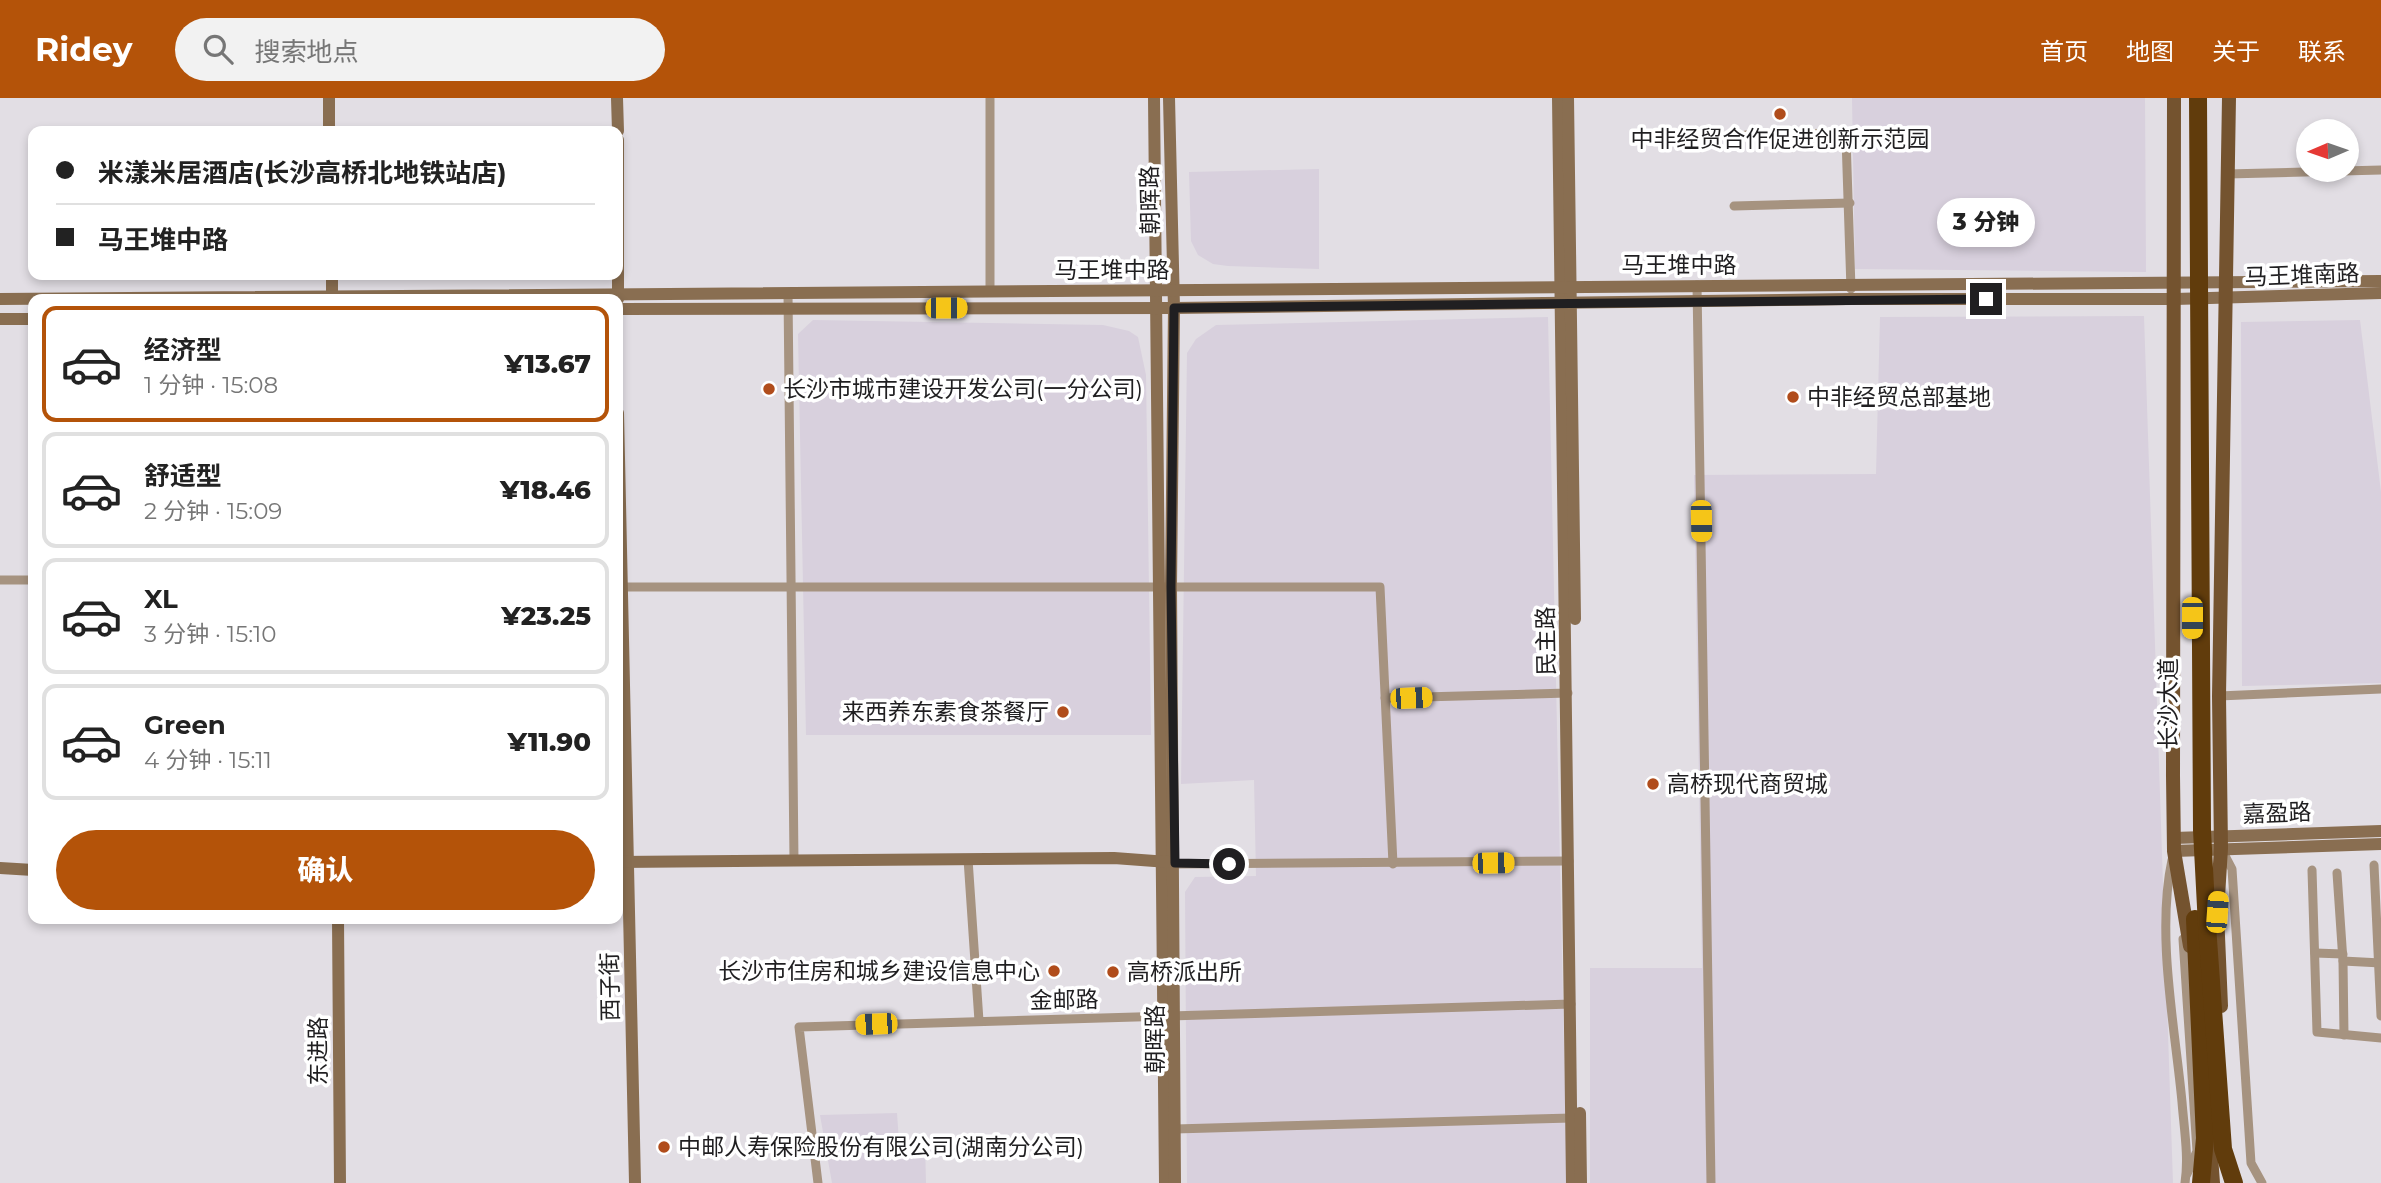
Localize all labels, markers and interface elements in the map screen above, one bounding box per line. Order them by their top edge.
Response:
search box [175,18,665,81]
text: Ridey [35,29,133,69]
icon: search [199,30,237,68]
text: 搜索地点 [255,36,359,68]
text: 首页 [2040,37,2088,66]
text: 地图 [2126,37,2174,66]
text: 关于 [2212,37,2260,66]
text: 联系 [2298,37,2346,66]
marker: 中非经贸合作促进创新示范园 [1772,106,1788,122]
north arrow [2296,119,2359,182]
map controls [2296,119,2359,182]
place label: 中非经贸合作促进创新示范园 [1631,125,1930,153]
text: 米漾米居酒店(长沙高桥北地铁站店) [98,157,507,189]
street label: 朝晖路 [1135,165,1165,235]
callout: 3 分钟 [1937,198,2035,246]
text: 3 分钟 [1953,208,2019,236]
text: 马王堆中路 [98,224,228,256]
street label: 马王堆中路 [1622,251,1737,279]
street label: 马王堆中路 [1055,256,1170,284]
street label: 马王堆南路 [2244,259,2360,291]
route end [1970,283,2002,315]
car [926,298,968,319]
icon: car [60,333,123,396]
text: 经济型 [144,334,222,366]
text: ¥13.67 [504,348,591,380]
text: 1 分钟 · 15:08 [144,371,278,399]
place label: 长沙市城市建设开发公司(一分公司) [783,375,1143,403]
marker: 长沙市城市建设开发公司(一分公司) [761,381,777,397]
place label: 中非经贸总部基地 [1807,383,1991,411]
marker: 中非经贸总部基地 [1785,389,1801,405]
icon: car [60,459,123,522]
text: 舒适型 [144,460,222,492]
text: ¥18.46 [500,474,591,506]
text: 2 分钟 · 15:09 [144,497,282,525]
car [1691,500,1712,542]
text: XL [144,583,178,615]
icon: car [60,585,123,648]
car [2182,597,2203,639]
text: ¥23.25 [501,600,591,632]
street label: 民主路 [1531,606,1561,676]
text: 3 分钟 · 15:10 [144,620,277,648]
street label: 长沙大道 [2154,658,2182,750]
car [1390,687,1433,709]
place label: 来西养东素食茶餐厅 [842,698,1049,726]
marker: 来西养东素食茶餐厅 [1055,704,1071,720]
text: Green [144,709,226,741]
icon: car [60,711,123,774]
text: ¥11.90 [508,726,591,758]
text: 4 分钟 · 15:11 [144,746,272,774]
place label: 高桥现代商贸城 [1667,770,1828,798]
marker: 高桥现代商贸城 [1645,776,1661,792]
street label: 嘉盈路 [2242,798,2312,828]
button: 确认 [56,830,595,910]
route start [1213,848,1245,880]
car [1472,852,1515,874]
car [2206,890,2229,934]
street label: 西子街 [595,952,625,1022]
place label: 长沙市住房和城乡建设信息中心 [718,957,1040,985]
place label: 高桥派出所 [1127,958,1242,986]
marker: 长沙市住房和城乡建设信息中心 [1046,963,1062,979]
marker: 高桥派出所 [1105,964,1121,980]
street label: 金邮路 [1029,985,1099,1015]
street label: 朝晖路 [1141,1005,1169,1074]
car [855,1013,898,1035]
street label: 东进路 [304,1017,332,1086]
place label: 中邮人寿保险股份有限公司(湖南分公司) [678,1133,1084,1161]
marker: 中邮人寿保险股份有限公司(湖南分公司) [656,1139,672,1155]

